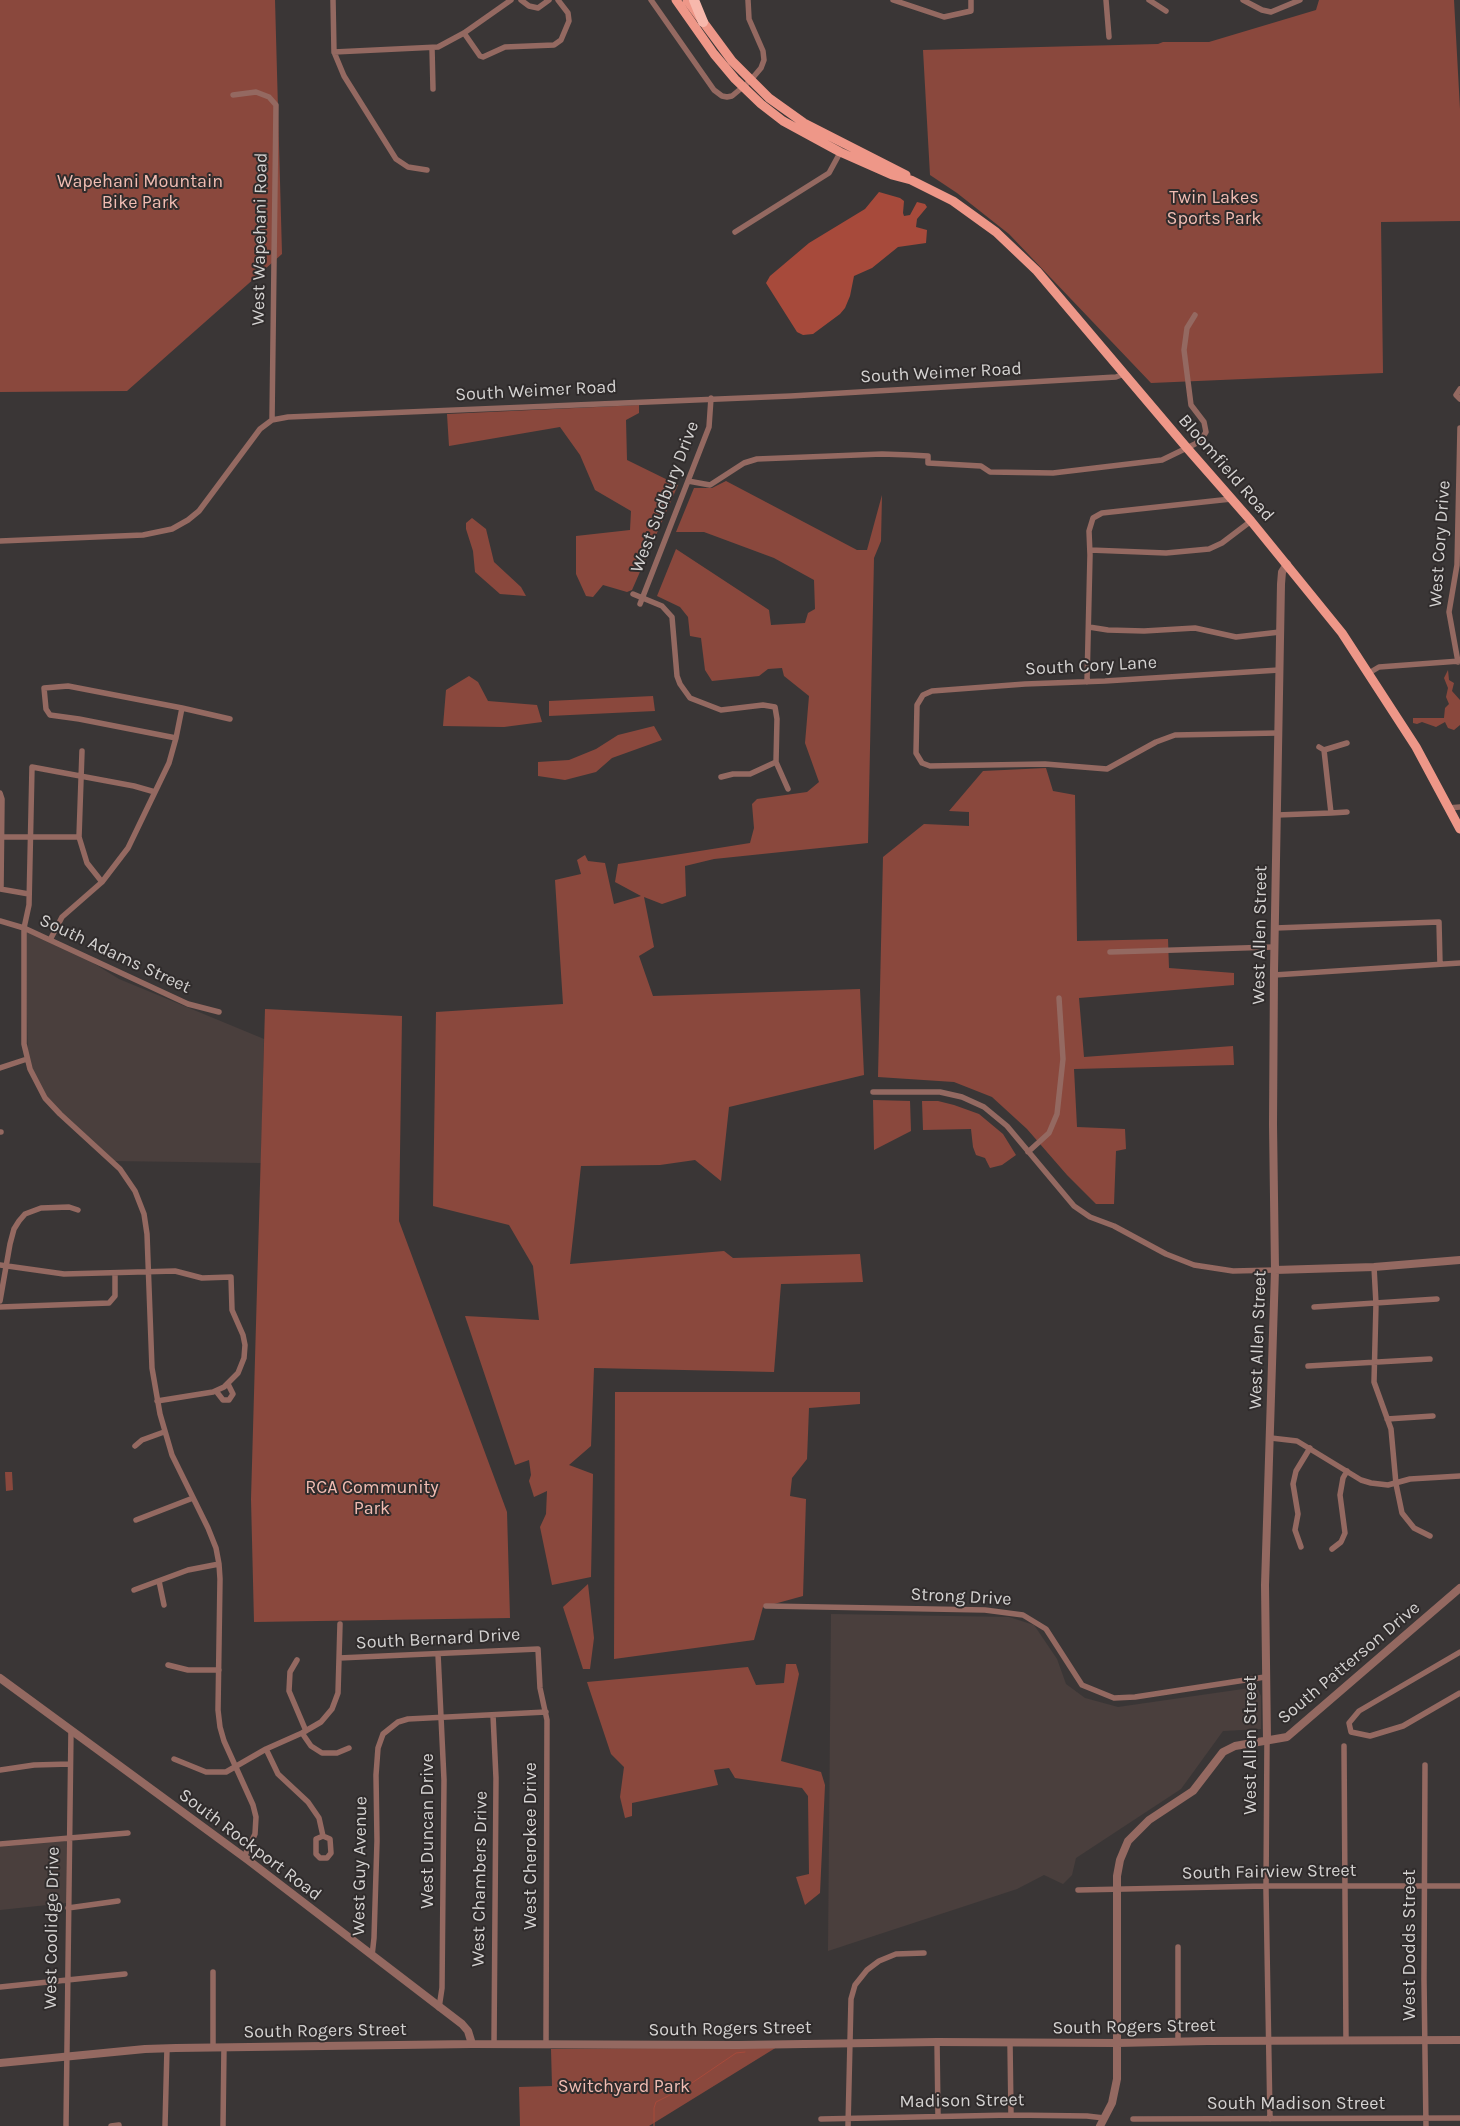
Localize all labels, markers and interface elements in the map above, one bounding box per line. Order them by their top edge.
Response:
street label: West Wapehani Road [248,152,272,326]
park label: Wapehani Mountain Bike Park [57,171,223,213]
park label: Twin Lakes Sports Park [1167,187,1261,230]
street label: South Weimer Road [860,358,1022,388]
street label: South Weimer Road [455,376,617,406]
street label: Bloomfield Road [1174,410,1278,526]
street label: West Sudbury Drive [626,418,704,576]
street label: West Cory Drive [1425,480,1455,608]
street label: South Cory Lane [1025,652,1157,680]
street label: West Allen Street [1248,865,1272,1005]
street label: South Adams Street [36,909,194,999]
street label: West Allen Street [1245,1270,1271,1410]
park label: RCA Community Park [305,1477,439,1520]
street label: Strong Drive [910,1584,1012,1610]
street label: South Patterson Drive [1273,1597,1425,1729]
street label: South Bernard Drive [355,1624,521,1654]
street label: West Allen Street [1240,1675,1262,1815]
street label: West Duncan Drive [417,1753,439,1909]
street label: West Cherokee Drive [520,1762,542,1930]
street label: South Rockport Road [174,1784,326,1906]
street label: West Chambers Drive [468,1791,492,1967]
street label: West Guy Avenue [348,1796,372,1936]
street label: West Coolidge Drive [40,1846,64,2010]
street label: South Fairview Street [1181,1860,1357,1884]
street label: West Dodds Street [1399,1869,1421,2021]
street label: South Rogers Street [1052,2015,1216,2039]
street label: South Rogers Street [648,2017,812,2041]
street label: South Rogers Street [243,2019,407,2043]
park label: Switchyard Park [558,2076,690,2098]
street label: Madison Street [899,2089,1025,2113]
street label: South Madison Street [1207,2093,1385,2115]

